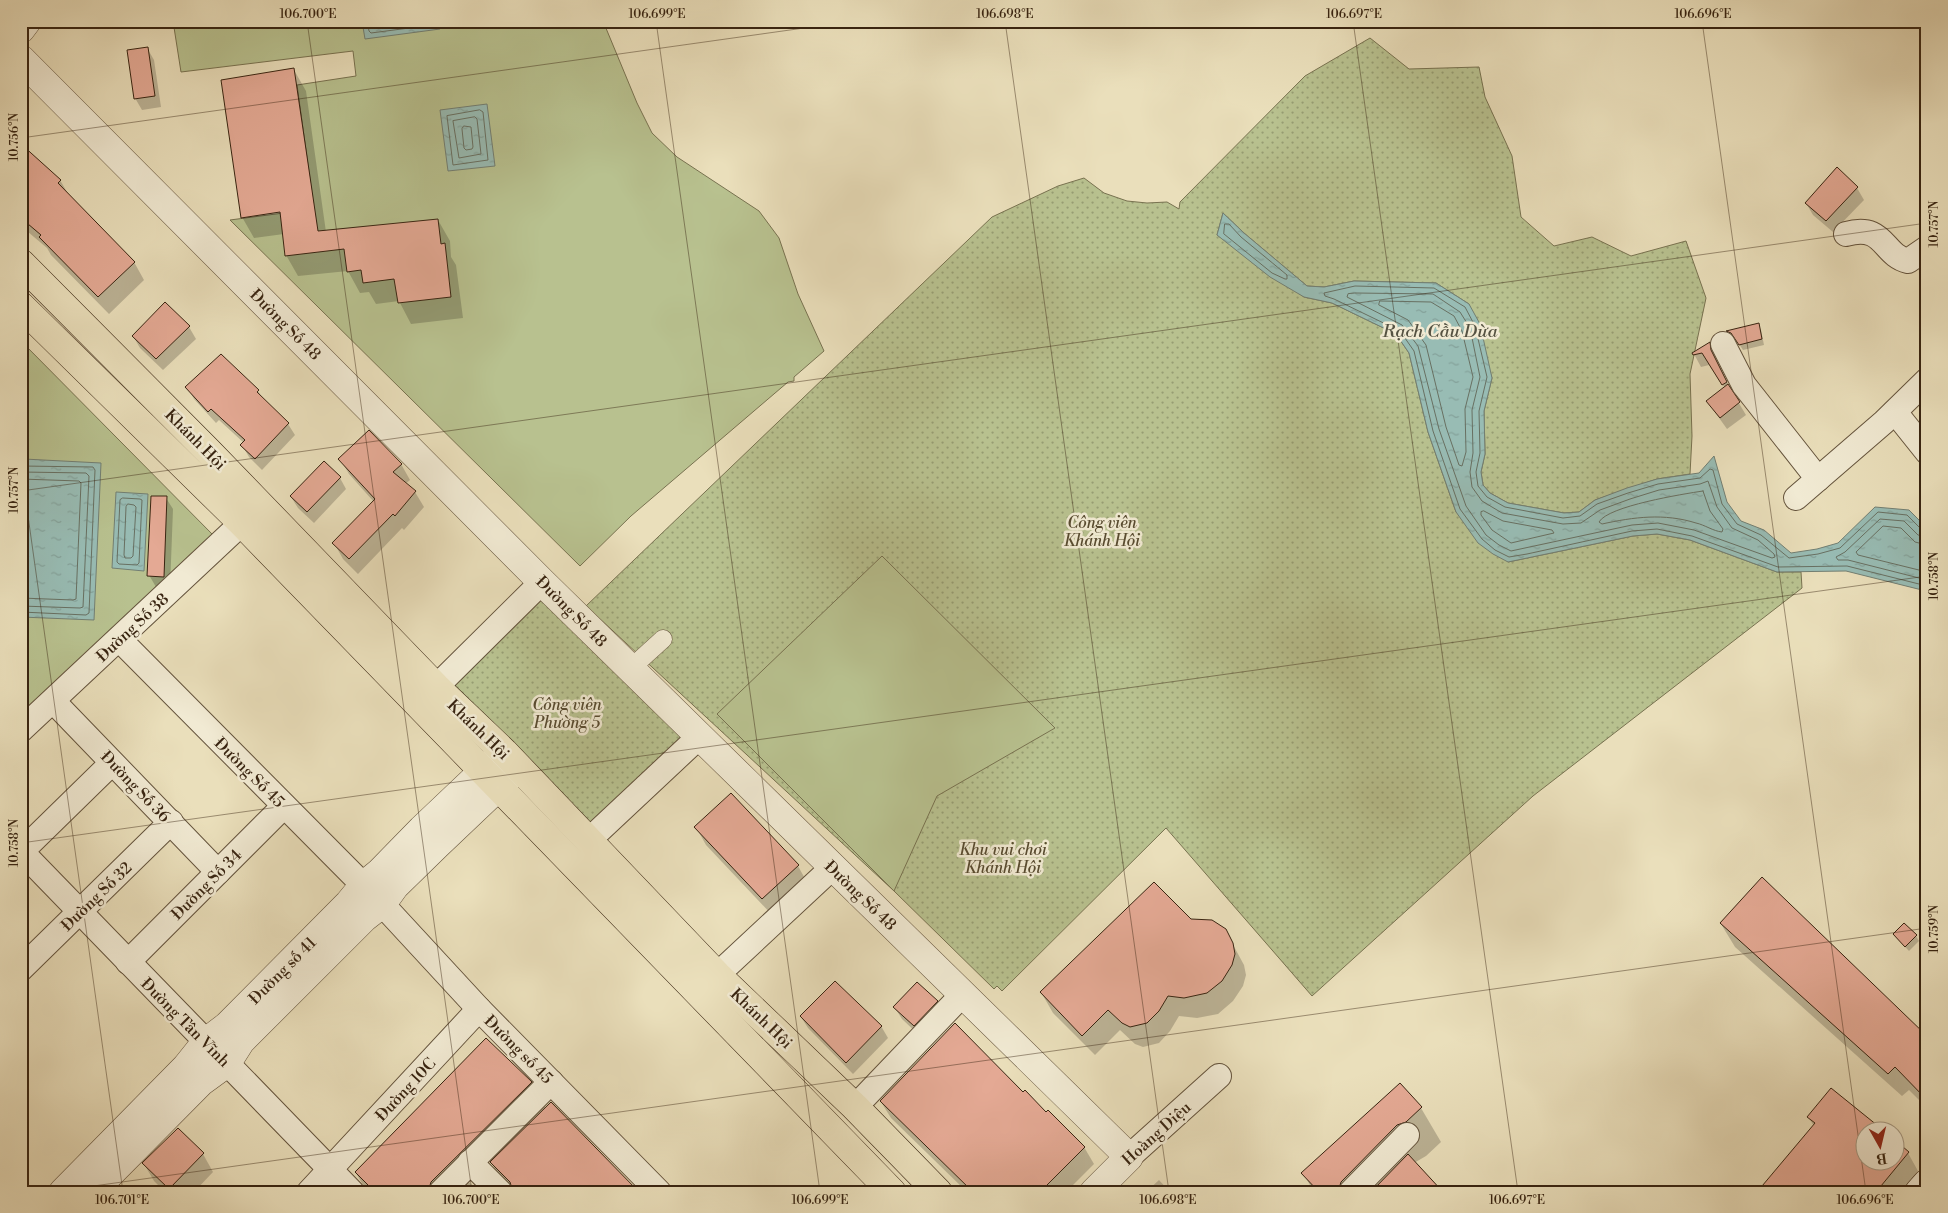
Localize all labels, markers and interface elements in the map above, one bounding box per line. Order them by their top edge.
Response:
text: 106.700°E [279,7,337,22]
text: 106.699°E [628,7,686,22]
text: 106.698°E [976,7,1034,22]
text: 106.697°E [1326,7,1382,22]
text: 106.696°E [1674,7,1732,22]
text: 10.756°N [7,113,22,161]
text: 10.757°N [1927,201,1942,247]
street label: Đường Số 48 [246,285,325,365]
water label: Rạch Cầu Dừa [1382,320,1499,343]
street label: Khánh Hội [160,405,230,475]
text: 10.757°N [7,467,22,513]
park label: Công viên Khánh Hội [1064,513,1140,551]
text: 10.758°N [1927,552,1942,600]
street label: Đường Số 48 [532,572,611,652]
street label: Đường Số 38 [92,589,173,666]
street label: Khánh Hội [443,695,514,764]
park label: Công viên Phường 5 [532,695,603,733]
street label: Đường Số 45 [210,733,289,812]
street label: Đường Số 36 [96,747,175,827]
text: 10.758°N [7,819,22,867]
park label: Khu vui chơi Khánh Hội [959,840,1047,878]
street label: Đường Số 34 [167,845,247,924]
street label: Đường Số 48 [820,856,901,935]
street label: Đường Số 32 [57,858,136,936]
text: 10.759°N [1927,905,1942,953]
street label: Đường số 41 [245,933,321,1009]
street label: Đường Tân Vĩnh [137,974,234,1072]
street label: Khánh Hội [726,984,797,1053]
street label: Đường số 45 [480,1011,557,1088]
street label: Đường 10C [371,1054,440,1126]
street label: Hoàng Diệu [1118,1098,1195,1170]
north arrow [1856,1120,1906,1170]
text: B [1875,1148,1888,1168]
text: 106.701°E [95,1193,149,1208]
text: 106.700°E [442,1193,500,1208]
text: 106.699°E [791,1193,849,1208]
text: 106.698°E [1139,1193,1197,1208]
text: 106.697°E [1489,1193,1545,1208]
text: 106.696°E [1836,1193,1894,1208]

